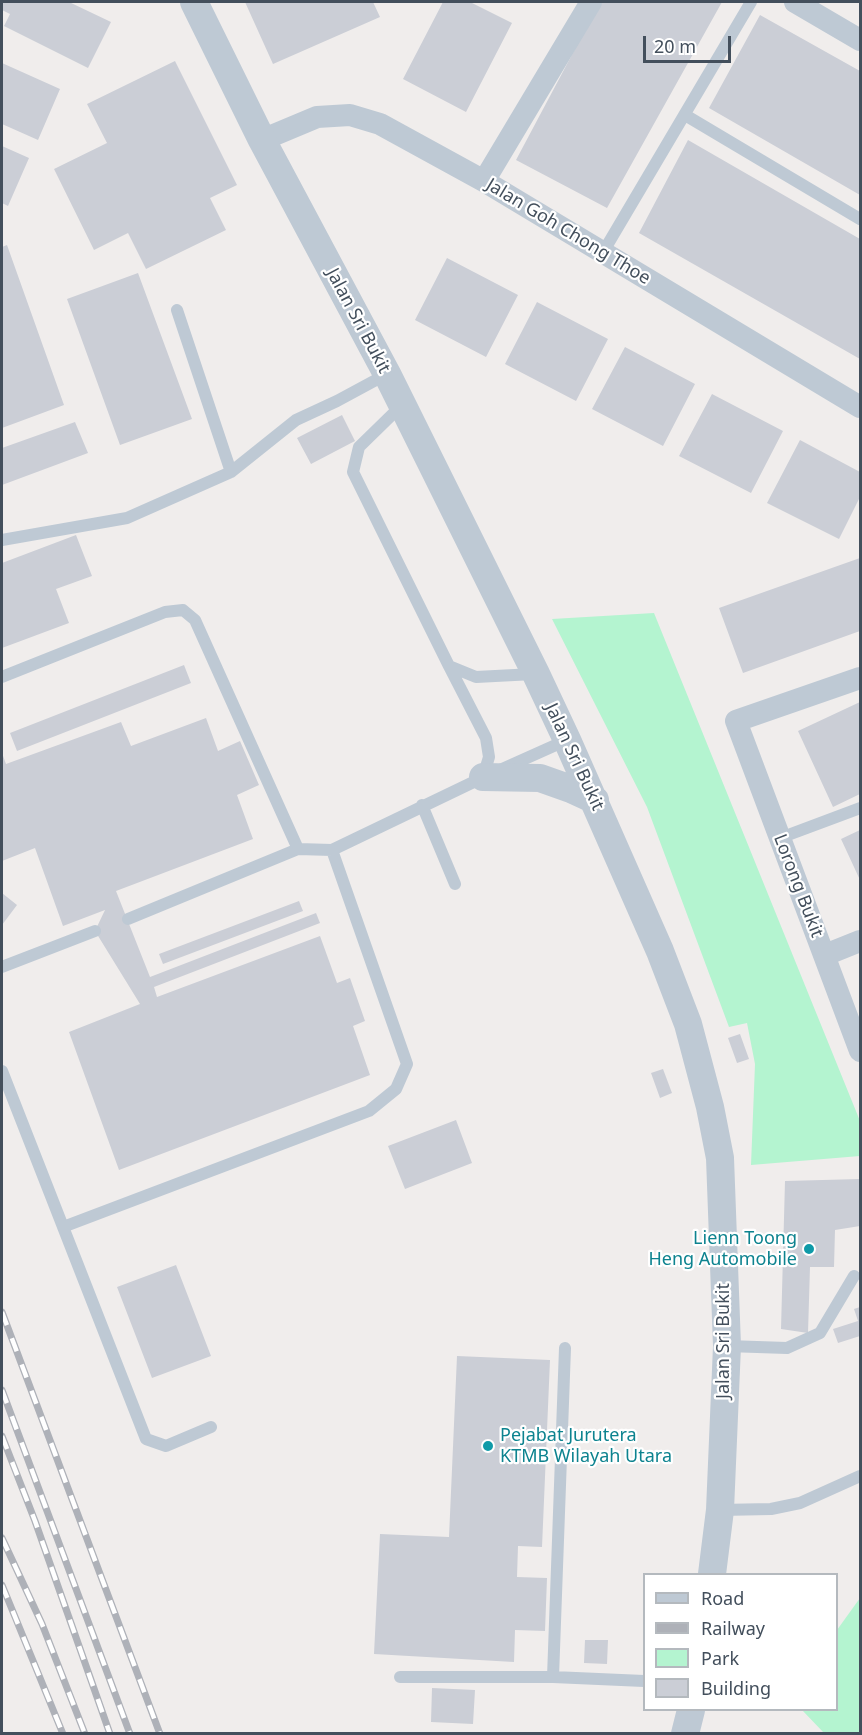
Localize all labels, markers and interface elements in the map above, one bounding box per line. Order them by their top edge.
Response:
scale bar [646,24,734,62]
text: 20 m [654,34,696,58]
street label: Jalan Goh Chong Thoe [482,174,654,290]
street label: Jalan Sri Bukit [321,265,395,377]
street label: Jalan Sri Bukit [540,700,608,814]
street label: Lorong Bukit [768,831,828,941]
place label: Lienn Toong Heng Automobile [648,1228,797,1270]
marker: Lienn Toong Heng Automobile [802,1242,816,1256]
street label: Jalan Sri Bukit [713,1283,735,1399]
place label: Pejabat Jurutera KTMB Wilayah Utara [500,1425,672,1468]
marker: Pejabat Jurutera KTMB Wilayah Utara [481,1439,495,1453]
legend [643,1573,838,1711]
text: Road [701,1586,744,1610]
text: Railway [701,1616,765,1640]
text: Park [701,1646,739,1670]
text: Building [701,1676,771,1700]

